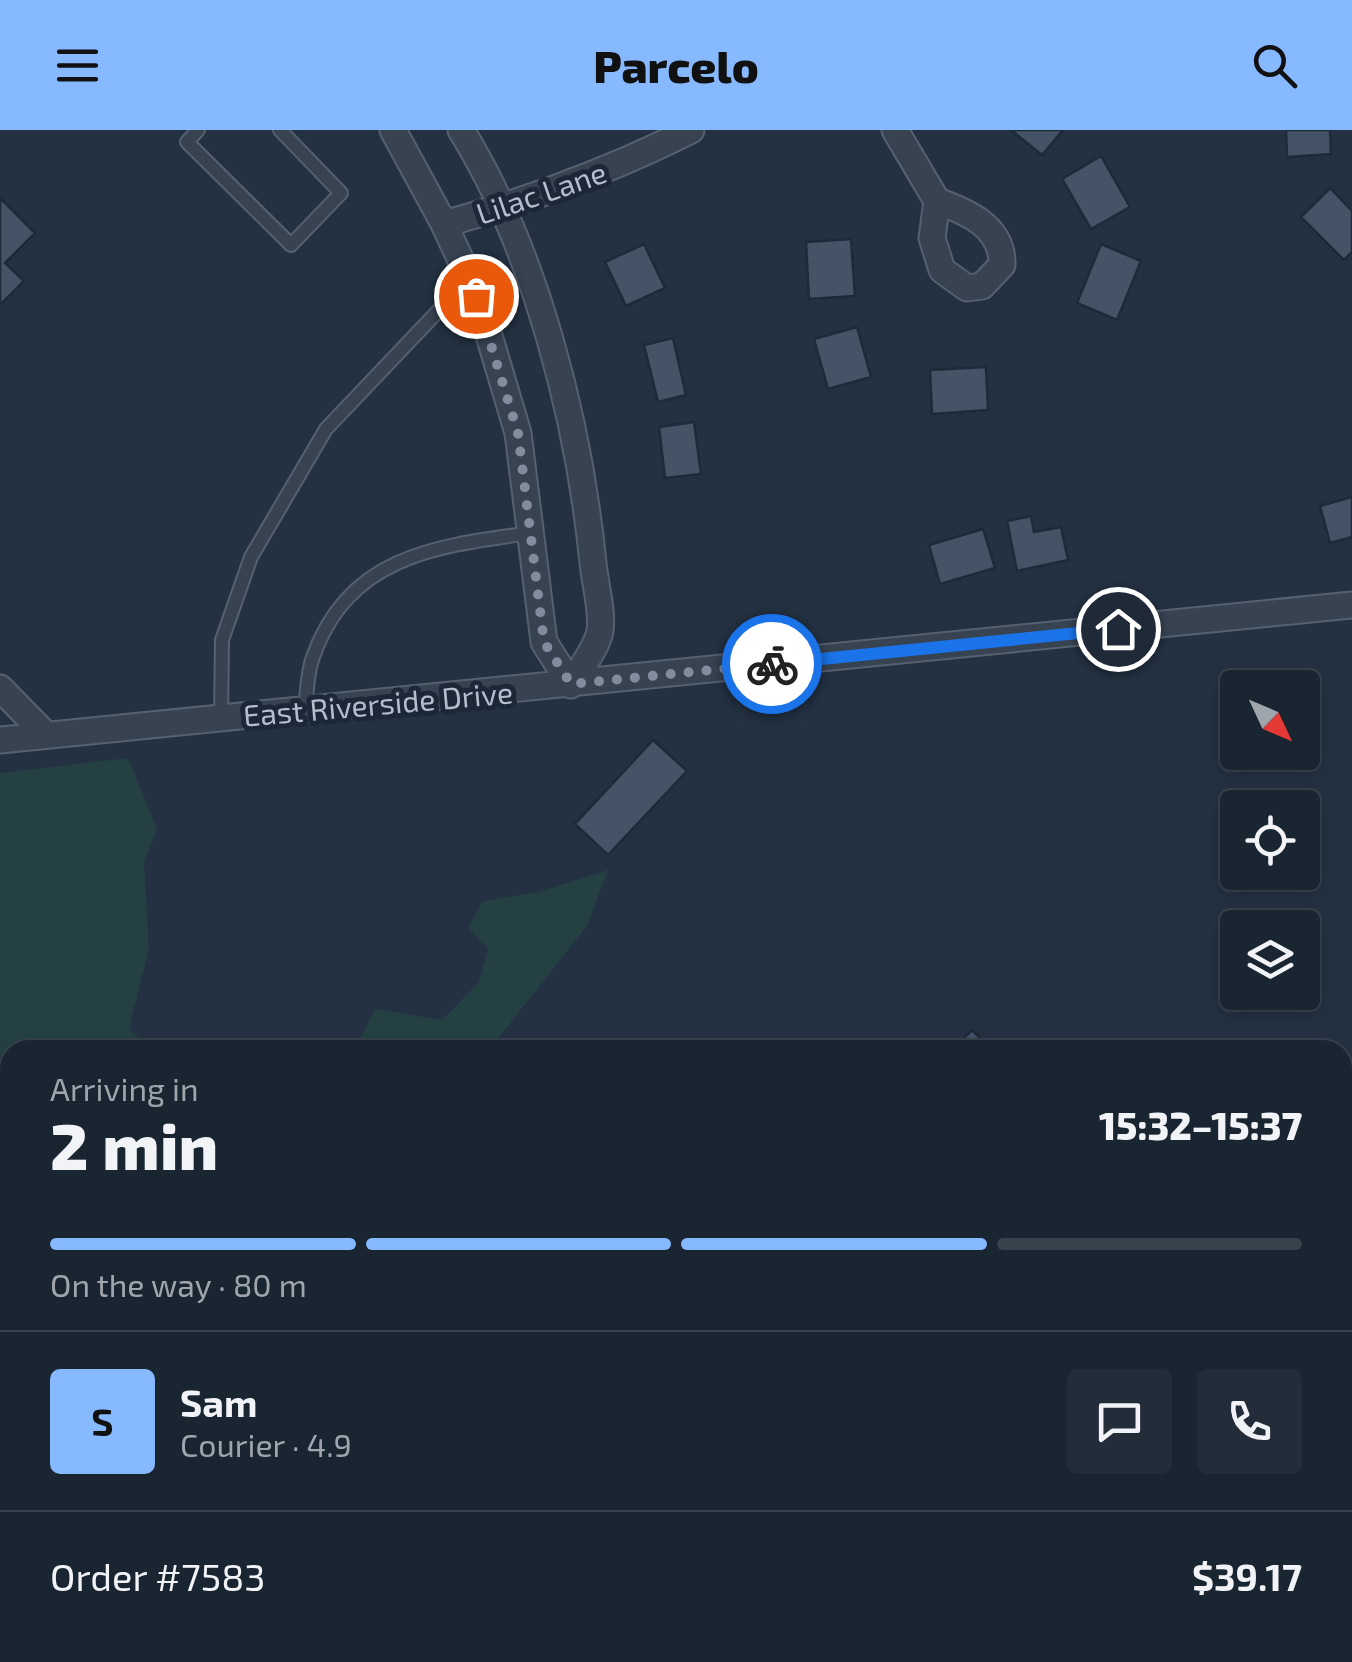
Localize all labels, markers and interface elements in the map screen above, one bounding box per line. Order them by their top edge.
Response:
icon: menu [50,38,105,93]
text: Parcelo [593,38,759,92]
icon: search [1247,38,1302,93]
street label: Lilac Lane [471,153,611,231]
pin [434,254,519,339]
icon: bag [449,269,504,324]
pin [1076,587,1161,672]
icon: home [1091,602,1146,657]
courier [722,614,822,714]
icon: bike [745,637,800,692]
north arrow [1220,670,1320,770]
map controls [1220,670,1320,1010]
street label: East Riverside Drive [242,673,514,733]
button: locate [1220,790,1320,890]
button: layers [1220,910,1320,1010]
text: Arriving in [50,1069,199,1107]
text: 15:32–15:37 [1099,1102,1302,1148]
text: 2 min [50,1105,218,1183]
text: On the way · 80 m [50,1265,307,1303]
button: chat [1067,1369,1172,1474]
button: phone [1197,1369,1302,1474]
text: Sam [180,1379,257,1425]
text: S [91,1398,114,1444]
text: Courier · 4.9 [180,1425,352,1463]
text: Order #7583 [50,1553,265,1599]
text: $39.17 [1192,1553,1302,1599]

